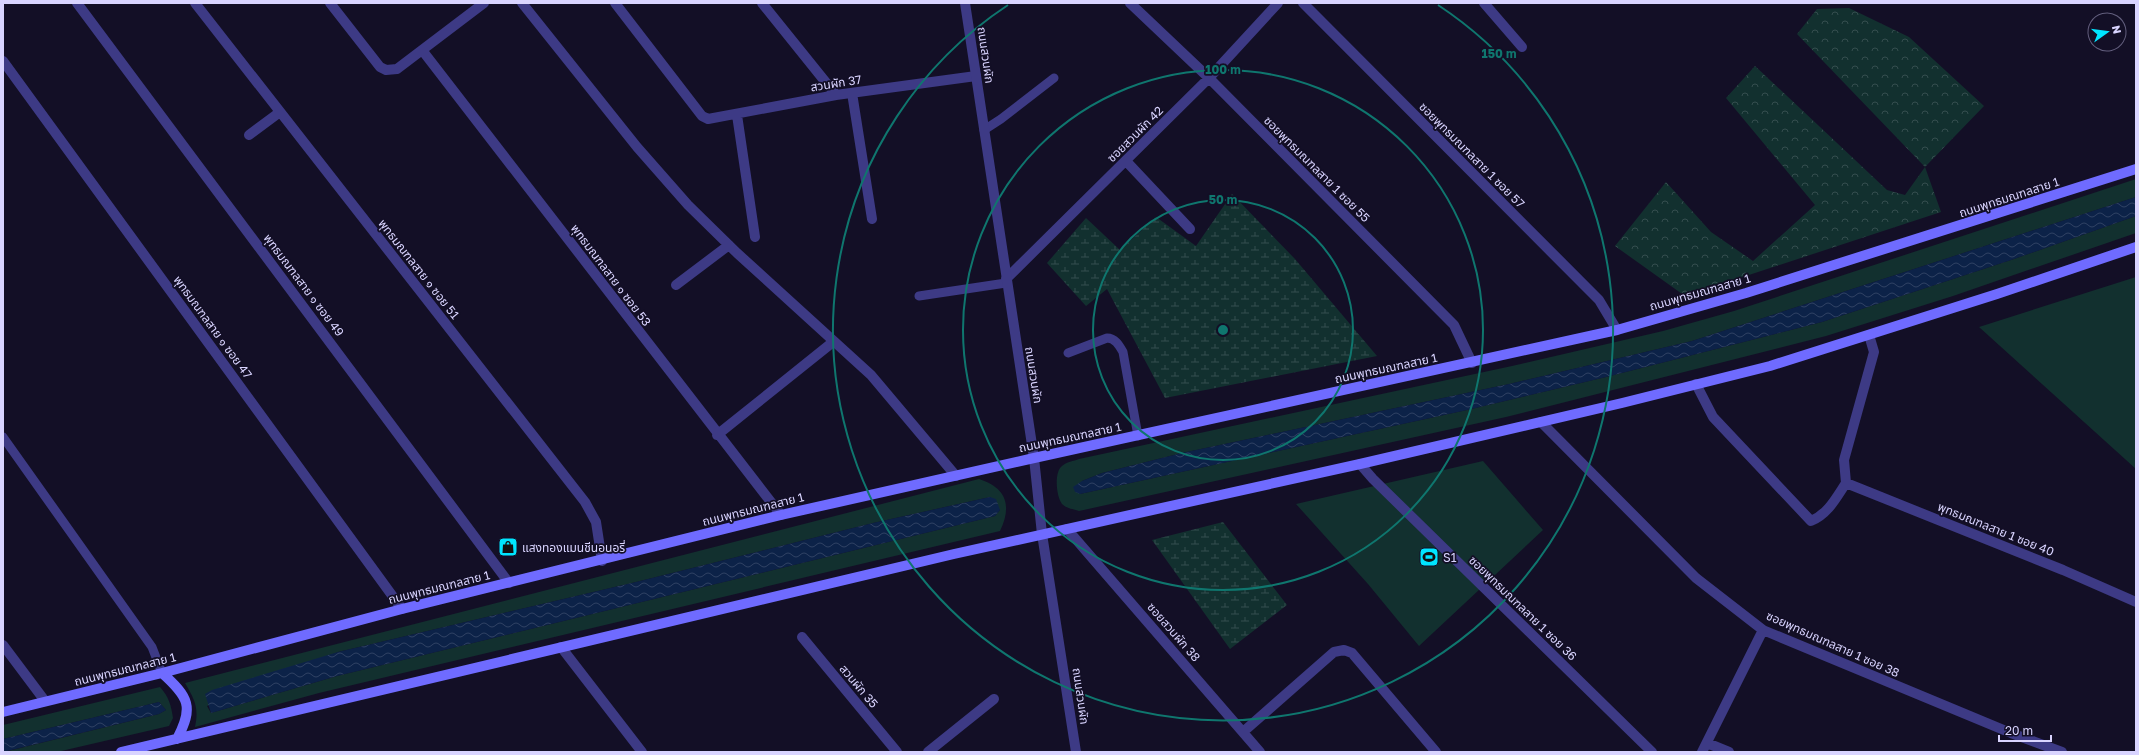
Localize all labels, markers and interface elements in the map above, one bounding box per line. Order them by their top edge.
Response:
north arrow [2087,12,2127,52]
text: N [2110,24,2125,35]
street label: ถนนสวนผัก [975,26,997,84]
text: 150 m [1482,46,1516,61]
text: 100 m [1205,62,1241,77]
street label: สวนผัก 37 [809,72,863,94]
street label: ซอยพุทธมณฑลสาย 1 ซอย 57 [1416,99,1528,211]
street label: ซอยสวนผัก 42 [1104,103,1166,165]
street label: ซอยพุทธมณฑลสาย 1 ซอย 55 [1261,113,1373,225]
street label: ถนนพุทธมณฑลสาย 1 [1957,174,2061,220]
text: 50 m [1209,192,1237,207]
street label: พุทธมณฑลสาย ๑ ซอย 51 [375,216,463,322]
street label: พุทธมณฑลสาย ๑ ซอย 53 [568,221,654,329]
street label: พุทธมณฑลสาย ๑ ซอย 49 [261,231,347,339]
street label: ถนนพุทธมณฑลสาย 1 [1648,270,1752,314]
street label: พุทธมณฑลสาย ๑ ซอย 47 [171,273,255,381]
centre of rings [1216,323,1230,337]
street label: ถนนสวนผัก [1022,346,1046,404]
street label: ถนนพุทธมณฑลสาย 1 [1333,350,1439,386]
street label: ถนนพุทธมณฑลสาย 1 [1017,419,1123,455]
street label: ถนนพุทธมณฑลสาย 1 [701,489,806,529]
street label: พุทธมณฑลสาย 1 ซอย 40 [1936,499,2056,559]
shop icon: แสงทองแมนชีนอนอรี่ [497,536,519,558]
place label: แสงทองแมนชีนอนอรี่ [522,539,625,555]
sports icon: S1 [1418,546,1440,568]
place label: S1 [1443,550,1457,565]
street label: ซอยพุทธมณฑลสาย 1 ซอย 36 [1466,553,1580,663]
street label: ถนนพุทธมณฑลสาย 1 [387,567,492,607]
street label: ซอยสวนผัก 38 [1144,599,1204,665]
street label: ซอยพุทธมณฑลสาย 1 ซอย 38 [1764,608,1902,680]
street label: ถนนพุทธมณฑลสาย 1 [73,649,178,689]
street label: สวนผัก 35 [837,661,882,711]
street label: ถนนสวนผัก [1070,667,1092,725]
scale bar [1999,717,2051,743]
text: 20 m [2005,723,2033,738]

